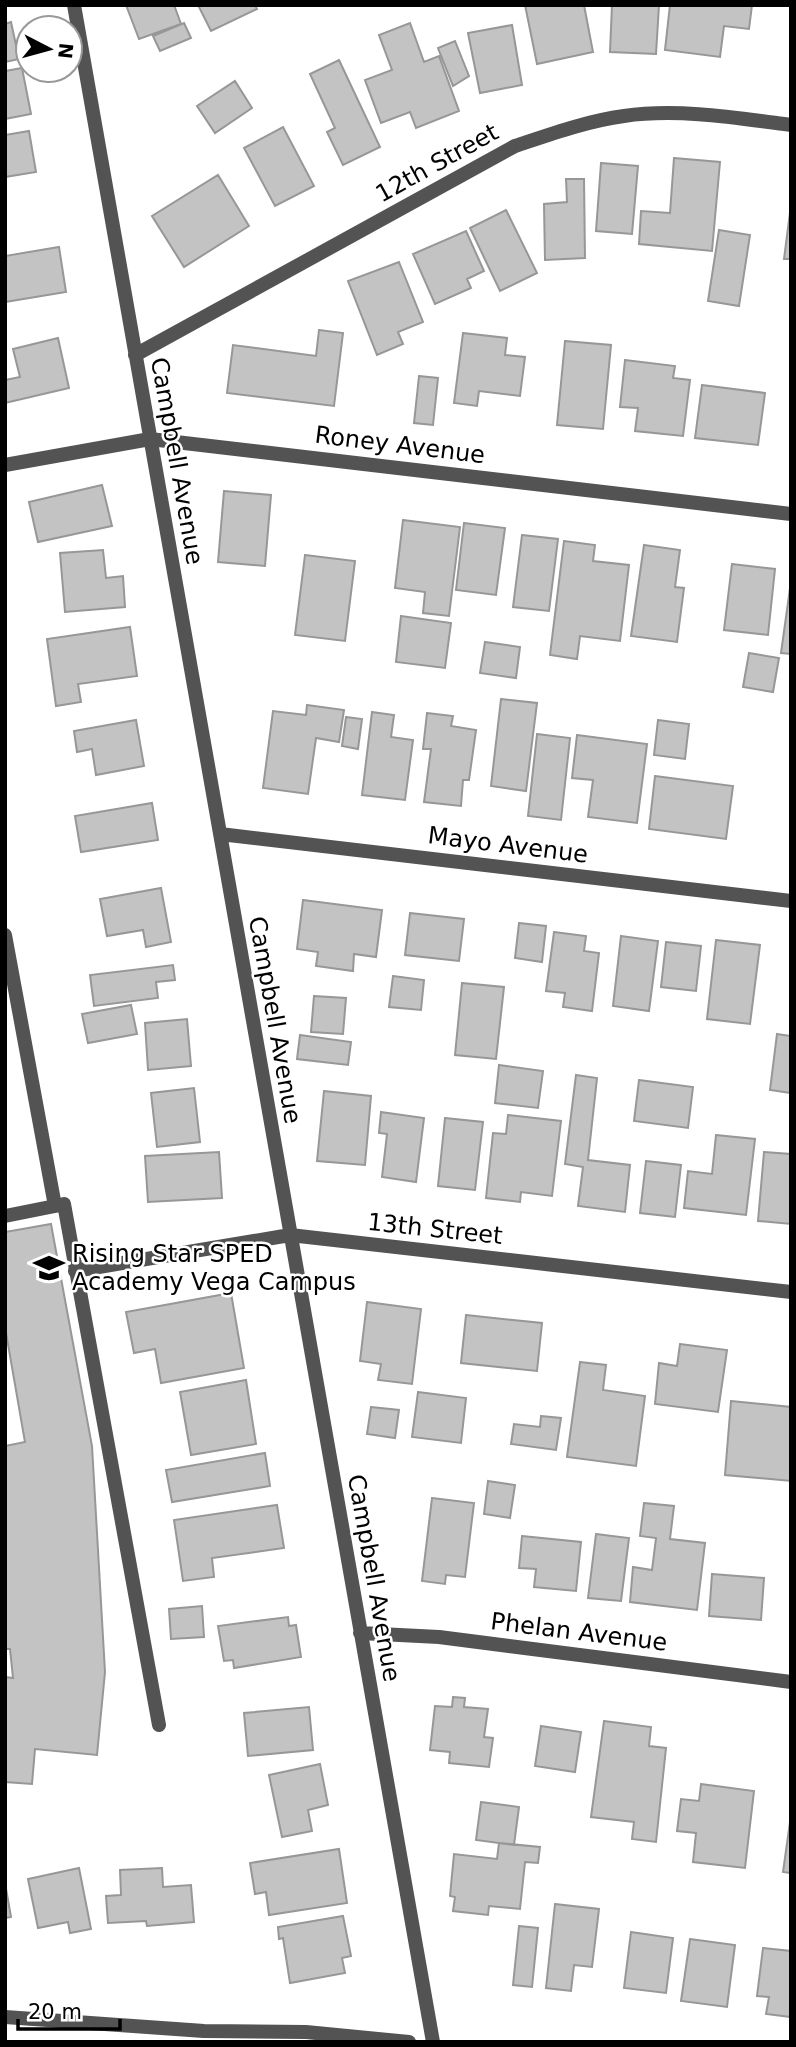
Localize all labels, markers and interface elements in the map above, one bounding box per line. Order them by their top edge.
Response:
north arrow [14,14,84,84]
text: N [54,42,78,60]
street label: 12th Street [371,118,503,208]
street label: Campbell Avenue [145,355,209,567]
street label: Roney Avenue [313,421,487,469]
street label: Mayo Avenue [426,821,590,869]
street label: Campbell Avenue [243,914,307,1126]
street label: 13th Street [366,1208,504,1250]
place label: Rising Star SPED Academy Vega Campus [72,1240,356,1296]
school or university icon: Rising Star SPED Academy Vega Campus [32,1251,66,1285]
street label: Campbell Avenue [342,1472,406,1684]
street label: Phelan Avenue [489,1607,669,1657]
scale bar [18,1988,119,2032]
text: 20 m [28,2000,82,2024]

